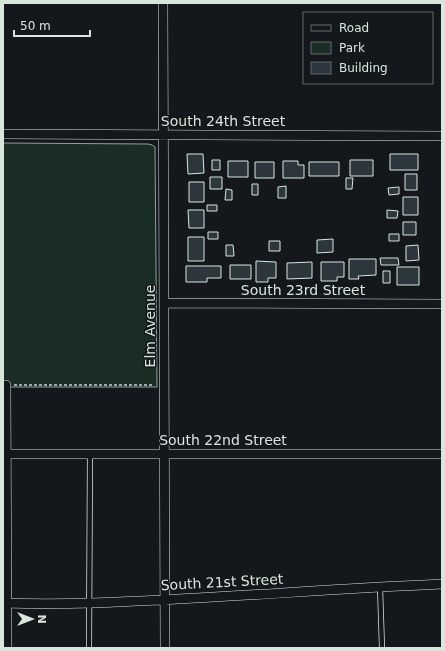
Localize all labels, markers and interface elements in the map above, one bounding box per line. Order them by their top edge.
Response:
scale bar [14,12,90,38]
legend [303,12,433,84]
text: 50 m [20,19,51,33]
text: Road [339,21,369,35]
text: Park [339,41,365,55]
text: Building [339,61,388,75]
street label: South 24th Street [161,113,286,129]
street label: South 23rd Street [241,282,366,298]
street label: Elm Avenue [142,285,158,367]
street label: South 22nd Street [159,432,287,448]
street label: South 21st Street [160,571,284,593]
north arrow [12,599,52,639]
text: N [35,614,48,624]

